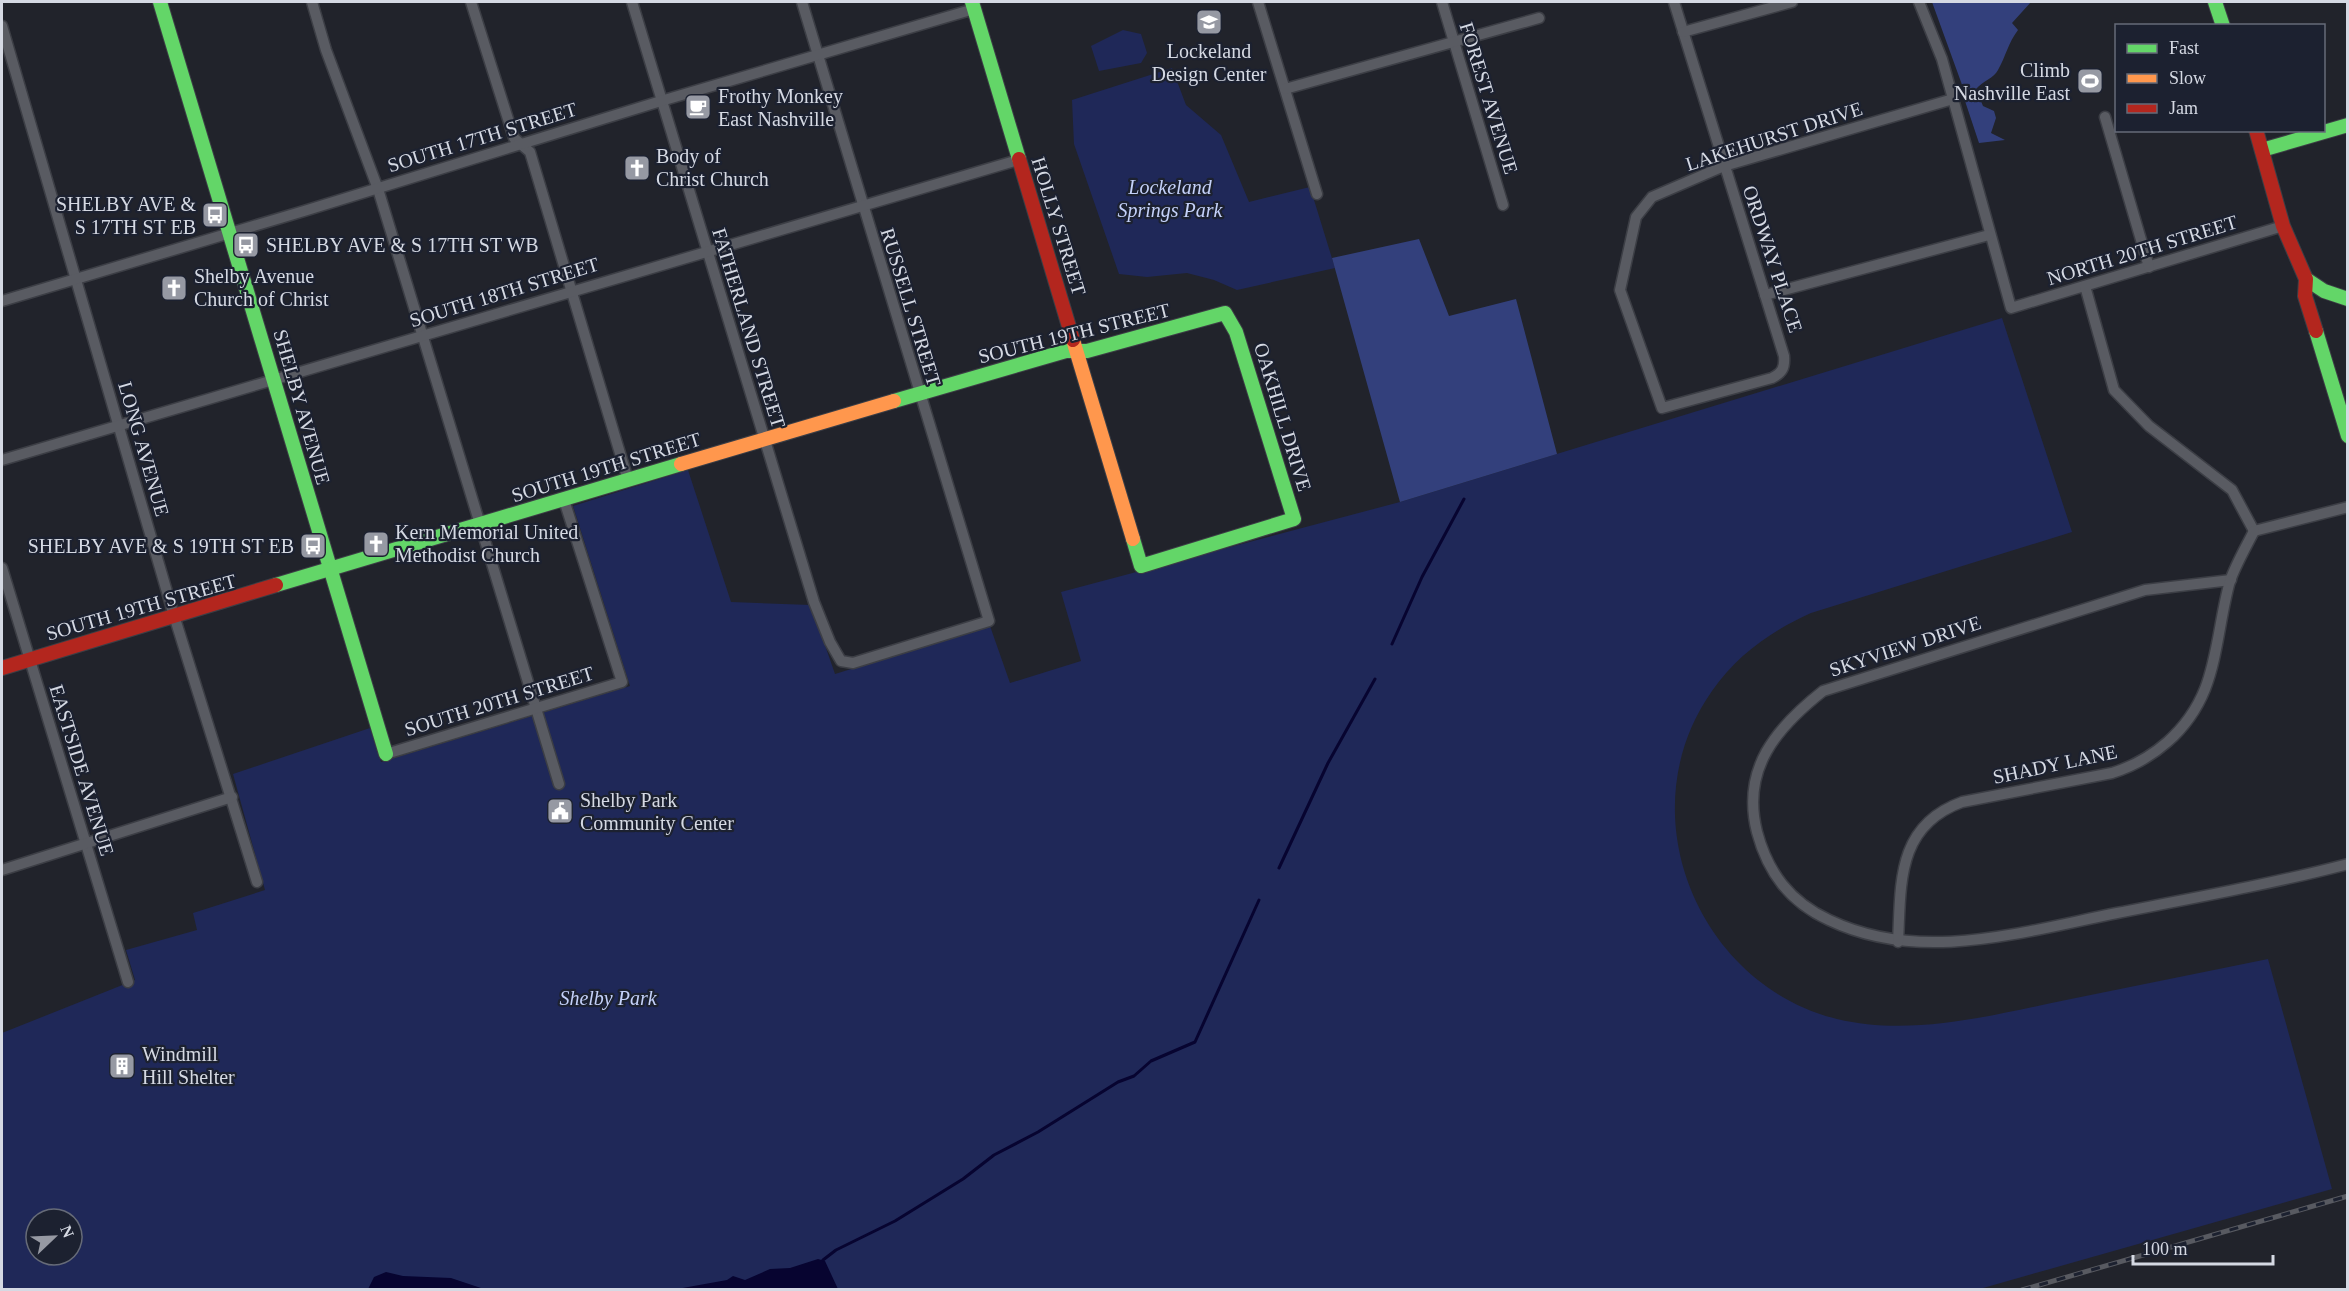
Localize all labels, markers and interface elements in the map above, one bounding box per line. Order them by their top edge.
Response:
school or university icon: Lockeland Design Center [1194,7,1224,37]
street label: FOREST AVENUE [1455,19,1523,177]
legend [2115,24,2325,132]
text: Fast [2169,38,2199,58]
place label: Lockeland Design Center [1152,40,1267,86]
place label: Climb Nashville East [1954,59,2070,104]
sports icon: Climb Nashville East [2075,66,2105,96]
text: Slow [2169,68,2206,88]
place label: Frothy Monkey East Nashville [718,85,843,130]
cafe icon: Frothy Monkey East Nashville [683,92,713,122]
street label: LAKEHURST DRIVE [1683,97,1865,175]
street label: SOUTH 17TH STREET [385,98,579,176]
text: Jam [2169,98,2198,118]
place label: Body of Christ Church [656,145,769,190]
church icon: Body of Christ Church [622,153,652,183]
street label: HOLLY STREET [1028,154,1090,298]
park label: Lockeland Springs Park [1118,176,1224,222]
street label: ORDWAY PLACE [1739,183,1807,335]
place label: SHELBY AVE & S 17TH ST EB [56,193,196,238]
bus stop icon: SHELBY AVE & S 17TH ST EB [200,200,230,230]
street label: NORTH 20TH STREET [2044,211,2240,289]
street label: FATHERLAND STREET [708,225,790,431]
street label: RUSSELL STREET [876,225,946,389]
bus stop icon: SHELBY AVE & S 17TH ST WB [231,230,261,260]
place label: SHELBY AVE & S 17TH ST WB [266,234,539,256]
street label: SOUTH 18TH STREET [407,253,601,331]
place label: Shelby Avenue Church of Christ [194,265,329,310]
church icon: Shelby Avenue Church of Christ [159,273,189,303]
street label: SOUTH 19TH STREET [976,299,1172,367]
street label: SHELBY AVENUE [269,327,335,487]
street label: OAKHILL DRIVE [1250,340,1316,494]
street label: LONG AVENUE [114,379,174,519]
street label: SOUTH 19TH STREET [509,428,703,506]
place label: Kern Memorial United Methodist Church [395,521,578,566]
church icon: Kern Memorial United Methodist Church [361,529,391,559]
bus stop icon: SHELBY AVE & S 19TH ST EB [298,531,328,561]
place label: SHELBY AVE & S 19TH ST EB [28,535,294,557]
street label: SOUTH 19TH STREET [43,569,239,645]
street label: SKYVIEW DRIVE [1826,611,1984,681]
street label: SOUTH 20TH STREET [402,662,596,740]
street label: EASTSIDE AVENUE [45,682,119,858]
street label: SHADY LANE [1991,740,2119,788]
place label: Shelby Park Community Center [580,789,734,835]
public building icon: Shelby Park Community Center [545,796,575,826]
park label: Shelby Park [559,987,658,1010]
place label: Windmill Hill Shelter [142,1043,235,1088]
building icon: Windmill Hill Shelter [107,1051,137,1081]
north arrow [24,1207,84,1267]
text: N [57,1223,78,1240]
scale bar [2133,1228,2272,1266]
text: 100 m [2142,1239,2188,1259]

